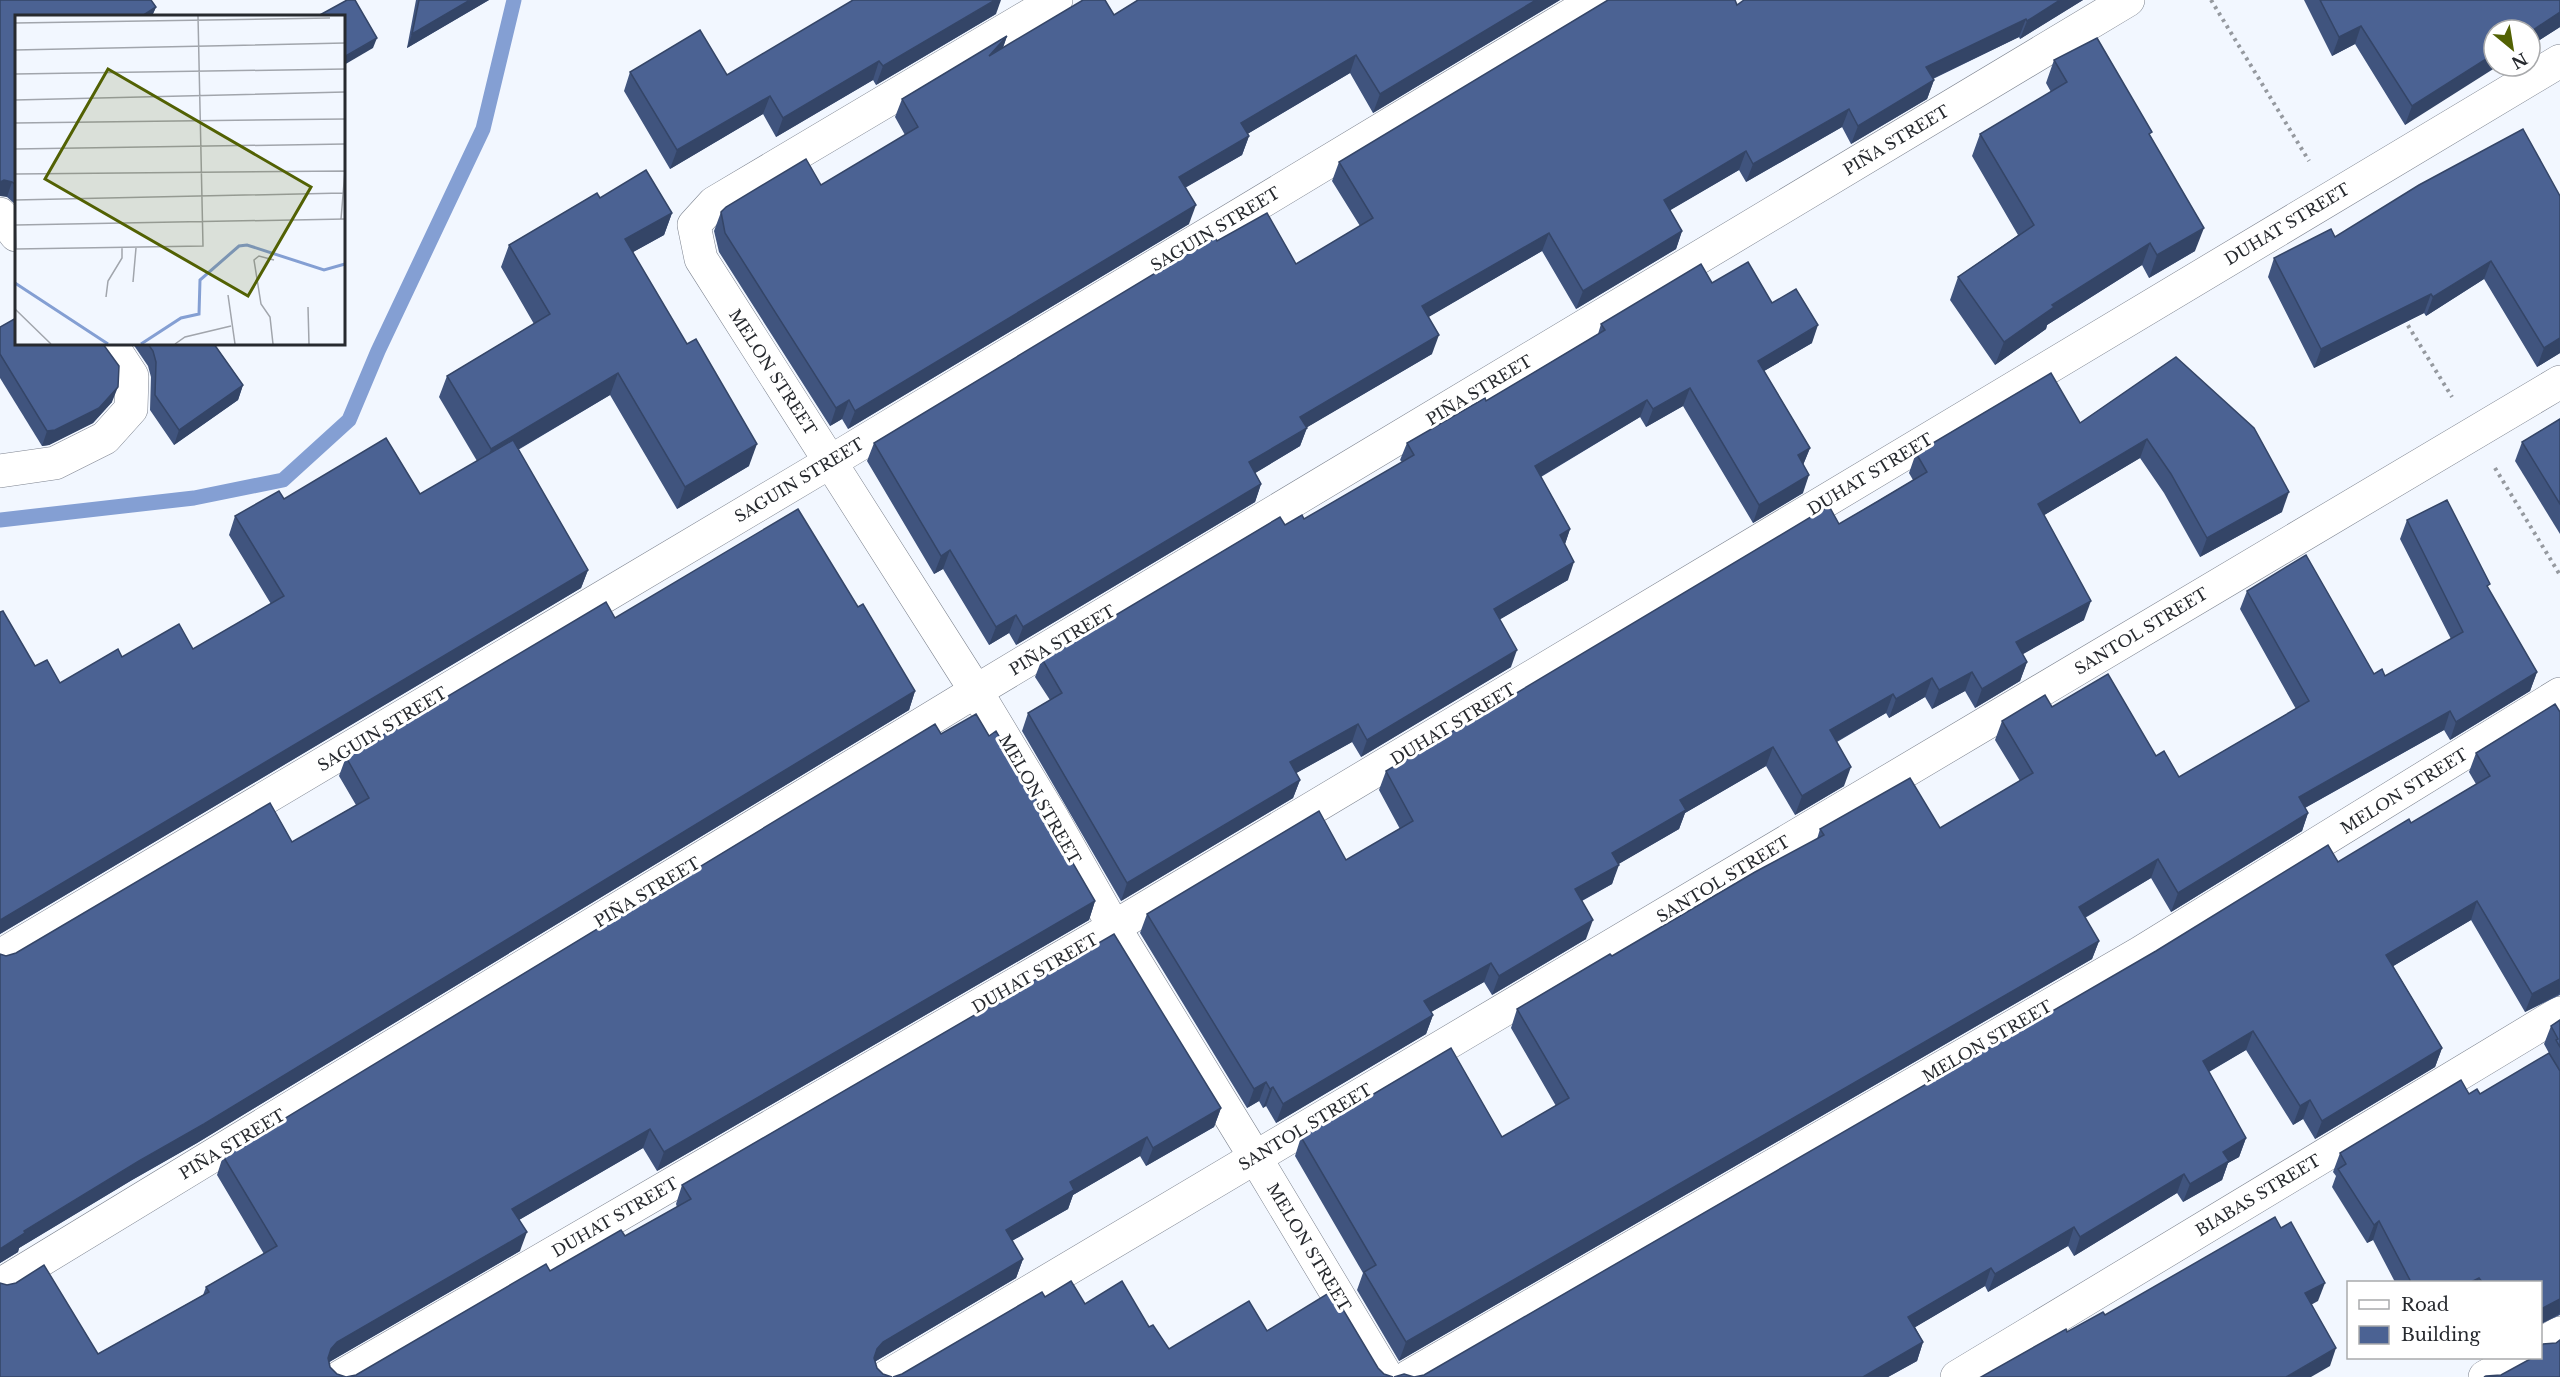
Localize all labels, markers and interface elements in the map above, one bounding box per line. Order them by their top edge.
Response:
inset map [15,15,345,345]
north arrow [2482,18,2542,78]
text: N [2508,49,2531,73]
street label: PIÑA STREET [1839,100,1953,179]
street label: DUHAT STREET [2221,179,2353,269]
street label: SAGUIN STREET [1147,182,1283,275]
street label: MELON STREET [725,305,821,439]
street label: PIÑA STREET [1422,350,1536,429]
street label: DUHAT STREET [1804,429,1936,519]
street label: SAGUIN STREET [731,433,867,526]
street label: SANTOL STREET [2071,583,2211,679]
street label: PIÑA STREET [1005,600,1119,679]
street label: DUHAT STREET [1387,679,1519,769]
street label: SAGUIN STREET [314,682,450,775]
street label: MELON STREET [995,731,1085,867]
street label: MELON STREET [2337,744,2471,838]
street label: SANTOL STREET [1653,831,1793,927]
street label: PIÑA STREET [590,852,704,931]
street label: DUHAT STREET [968,929,1102,1017]
street label: MELON STREET [1919,996,2055,1086]
street label: SANTOL STREET [1235,1079,1375,1175]
street label: PIÑA STREET [175,1104,289,1183]
street label: BIABAS STREET [2192,1150,2324,1240]
street label: DUHAT STREET [548,1173,682,1261]
street label: MELON STREET [1263,1179,1355,1315]
legend [2347,1281,2542,1359]
text: Road [2401,1294,2449,1316]
text: Building [2401,1324,2480,1346]

